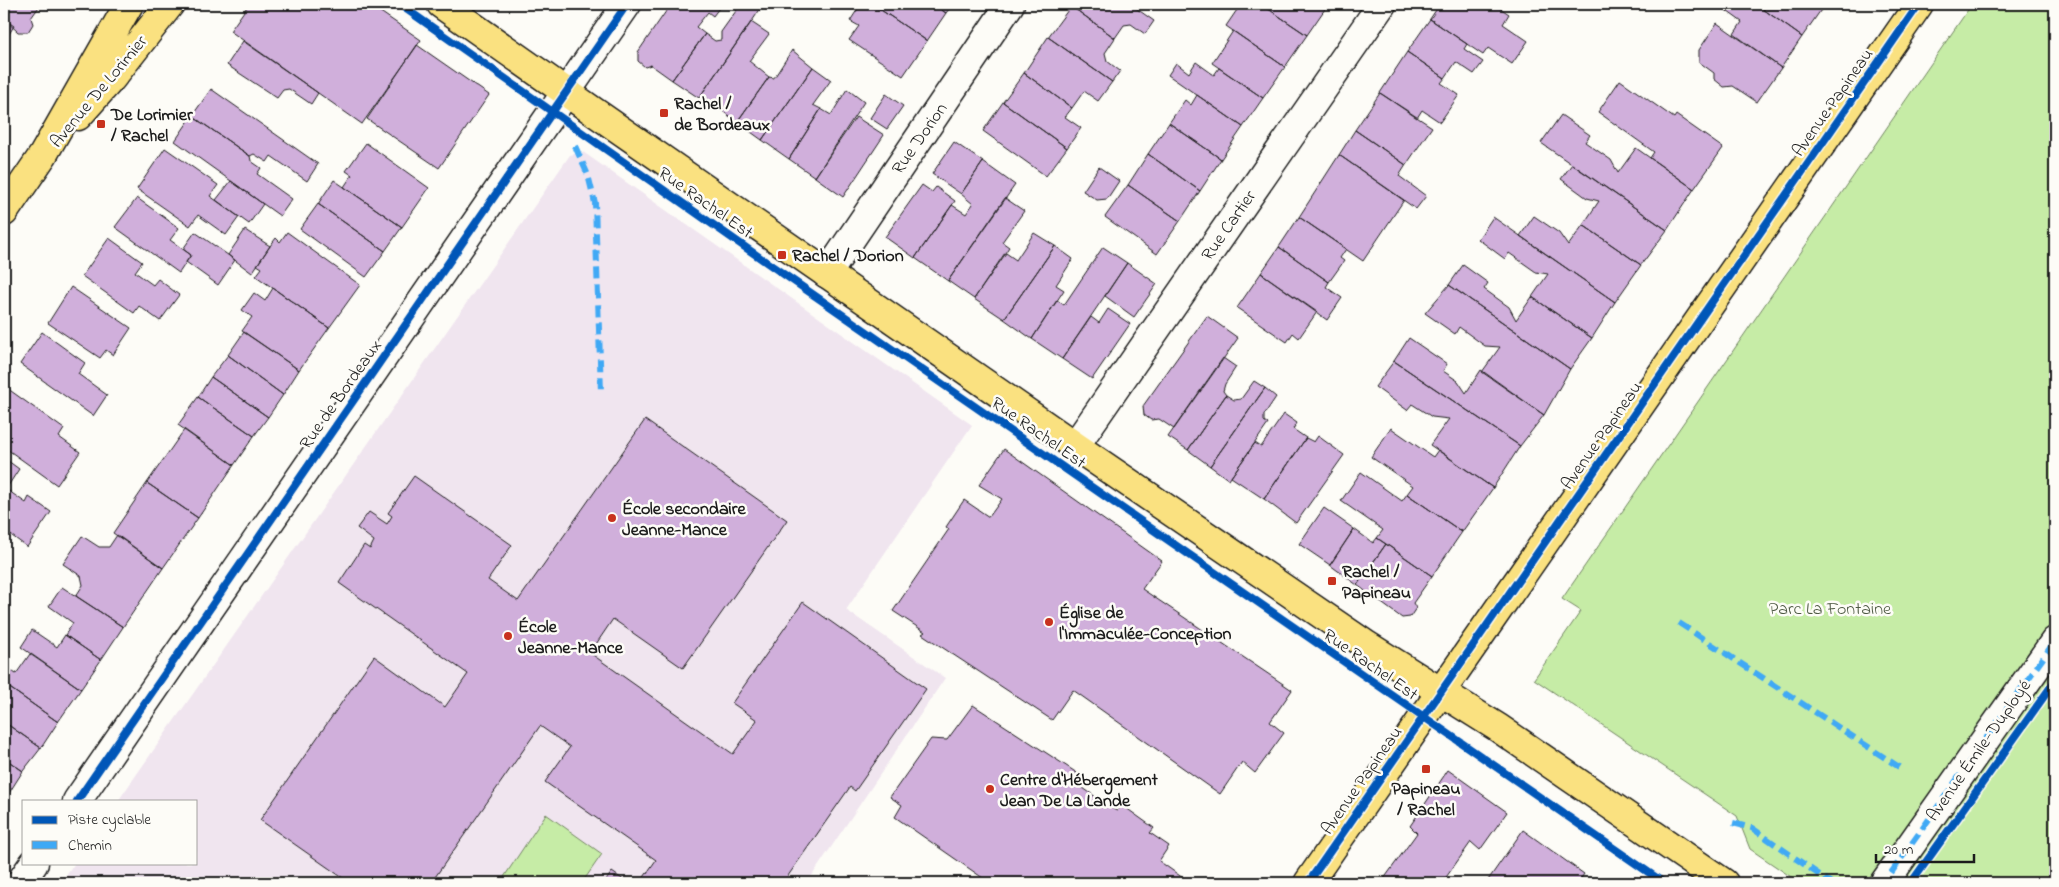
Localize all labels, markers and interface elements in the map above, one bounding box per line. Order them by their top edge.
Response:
street label: Avenue De Lorimier [45,30,155,154]
street label: Avenue Papineau [1786,44,1881,163]
place label: Rachel / de Bordeaux [674,92,770,139]
street label: Rue Dorion [886,98,955,180]
place label: De Lorimier / Rachel [110,103,193,150]
marker: Rachel / de Bordeaux [658,107,670,119]
marker: De Lorimier / Rachel [95,118,107,130]
street label: Rue Rachel Est [652,161,758,246]
street label: Rue Cartier [1196,185,1264,267]
place label: Rachel / Dorion [792,244,904,270]
marker: Rachel / Dorion [776,249,788,261]
street label: Rue de Bordeaux [294,335,389,455]
street label: Avenue Papineau [1555,377,1650,496]
street label: Rue Rachel Est [985,391,1091,476]
place label: École secondaire Jeanne-Mance [622,497,746,544]
marker: École secondaire Jeanne-Mance [606,512,618,524]
place label: Rachel / Papineau [1342,560,1411,607]
marker: Rachel / Papineau [1326,575,1338,587]
park label: Parc La Fontaine [1769,597,1892,623]
place label: Église de l'Immaculée-Conception [1059,601,1232,648]
place label: École Jeanne-Mance [518,615,624,662]
marker: Église de l'Immaculée-Conception [1043,616,1055,628]
street label: Rue Rachel Est [1317,623,1423,708]
marker: École Jeanne-Mance [502,630,514,642]
street label: Avenue Émile-Duployé [1921,674,2039,827]
street label: Avenue Papineau [1315,722,1410,841]
marker: Papineau / Rachel [1420,763,1432,775]
place label: Centre d'Hébergement Jean De La Lande [1000,768,1159,815]
place label: Papineau / Rachel [1392,777,1461,824]
marker: Centre d'Hébergement Jean De La Lande [984,783,996,795]
legend [22,800,198,864]
text: Piste cyclable [68,809,151,832]
scale bar [1876,832,1974,864]
text: Chemin [68,835,112,857]
text: 20 m [1884,839,1914,861]

